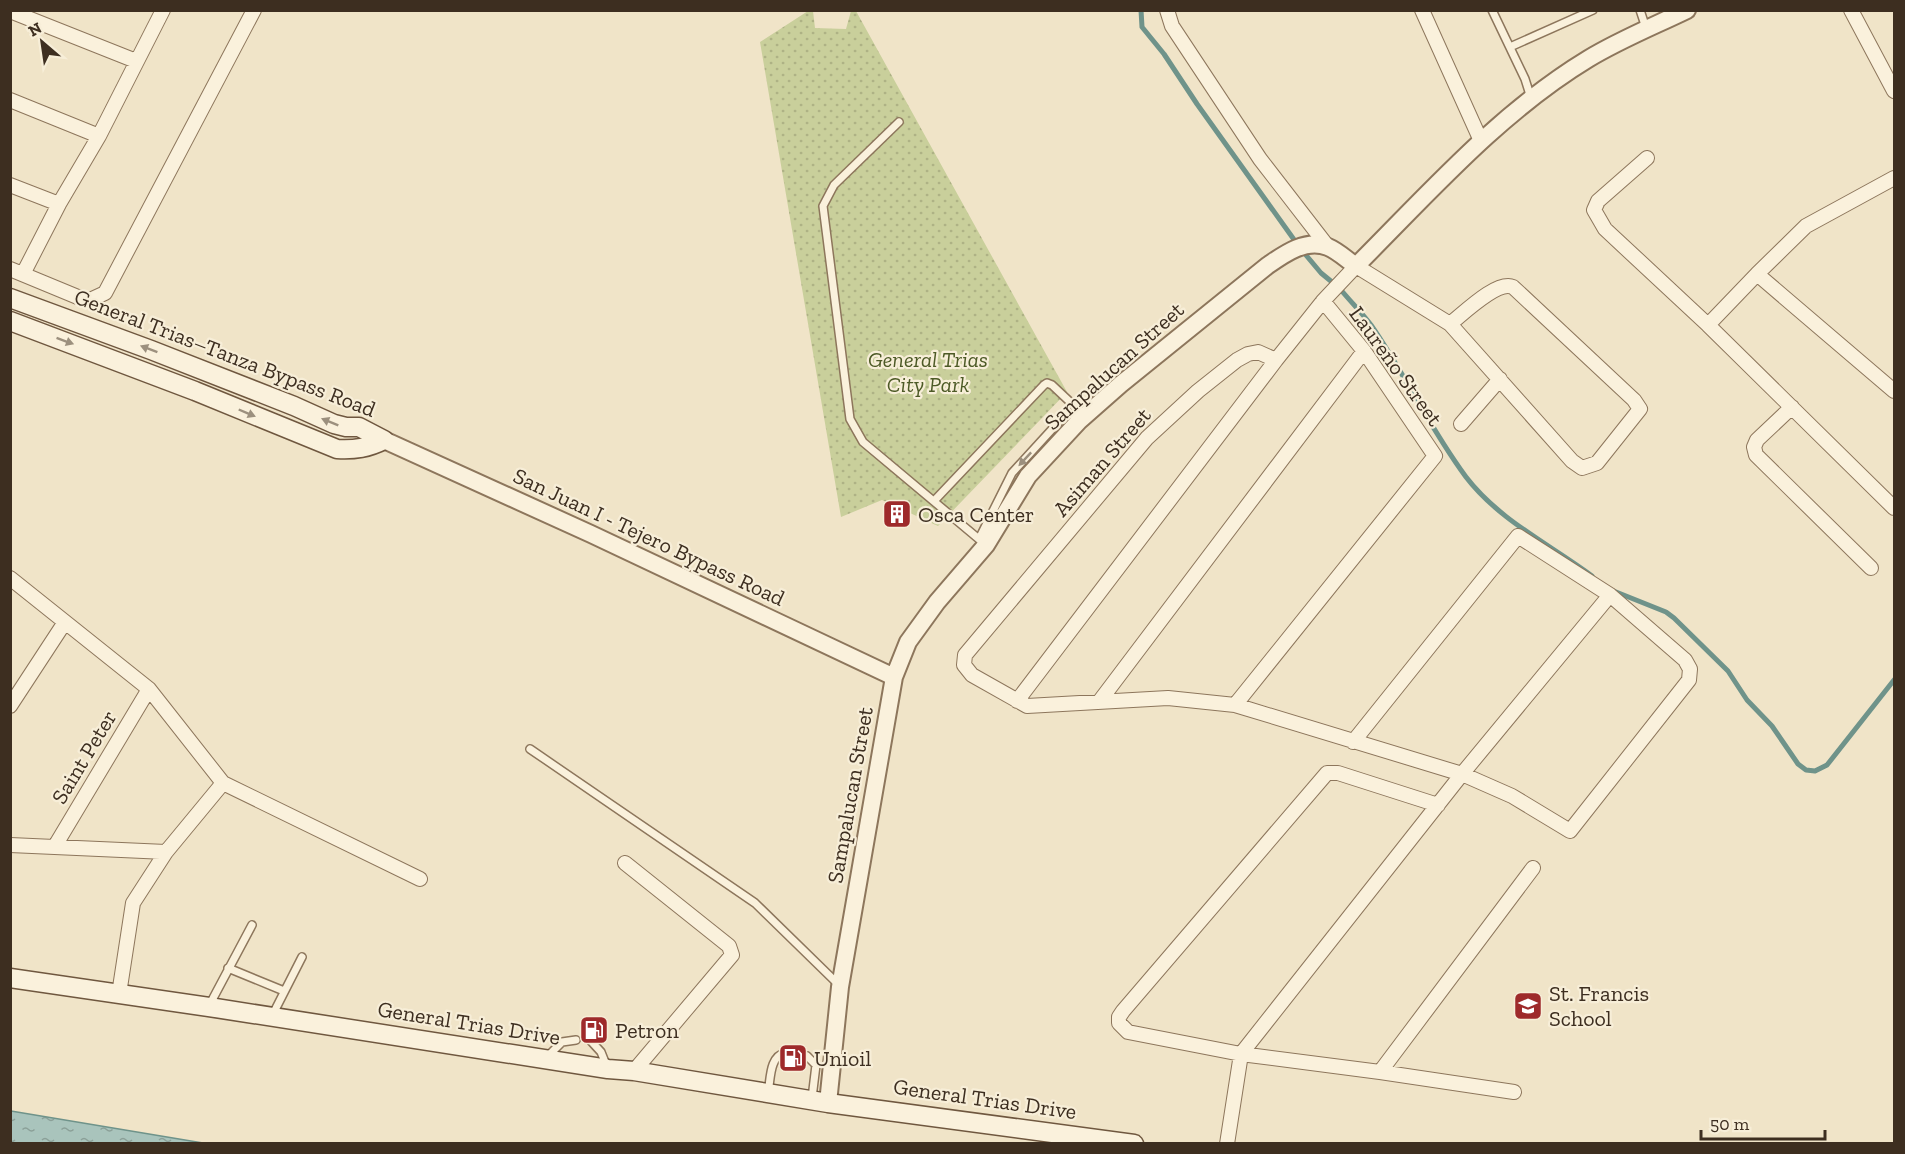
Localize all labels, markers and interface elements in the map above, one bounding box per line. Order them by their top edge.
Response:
north arrow [12,12,72,72]
text: N [25,18,45,41]
street label: General Trias–Tanza Bypass Road [71,283,379,423]
street label: Sampalucan Street [1039,296,1190,436]
street label: Laureño Street [1344,301,1449,432]
one-way arrow [57,336,75,346]
one-way arrow [140,344,158,353]
park label: General Trias City Park [868,346,988,398]
street label: Asiman Street [1047,401,1157,522]
one-way arrow [238,409,256,418]
one-way arrow [321,416,339,426]
one-way arrow [1019,451,1032,466]
street label: San Juan I - Tejero Bypass Road [509,462,789,612]
building icon: Osca Center [881,498,913,530]
place label: Osca Center [918,501,1034,528]
street label: Sampalucan Street [821,704,879,885]
street label: Saint Peter [46,705,122,809]
place label: St. Francis School [1549,980,1649,1032]
school or university icon: St. Francis School [1512,990,1544,1022]
street label: General Trias Drive [376,995,562,1051]
fuel station icon: Petron [578,1014,610,1046]
place label: Petron [615,1017,679,1044]
fuel station icon: Unioil [777,1042,809,1074]
place label: Unioil [814,1045,871,1072]
street label: General Trias Drive [892,1073,1078,1125]
scale bar [1701,1103,1826,1141]
text: 50 m [1710,1113,1750,1135]

